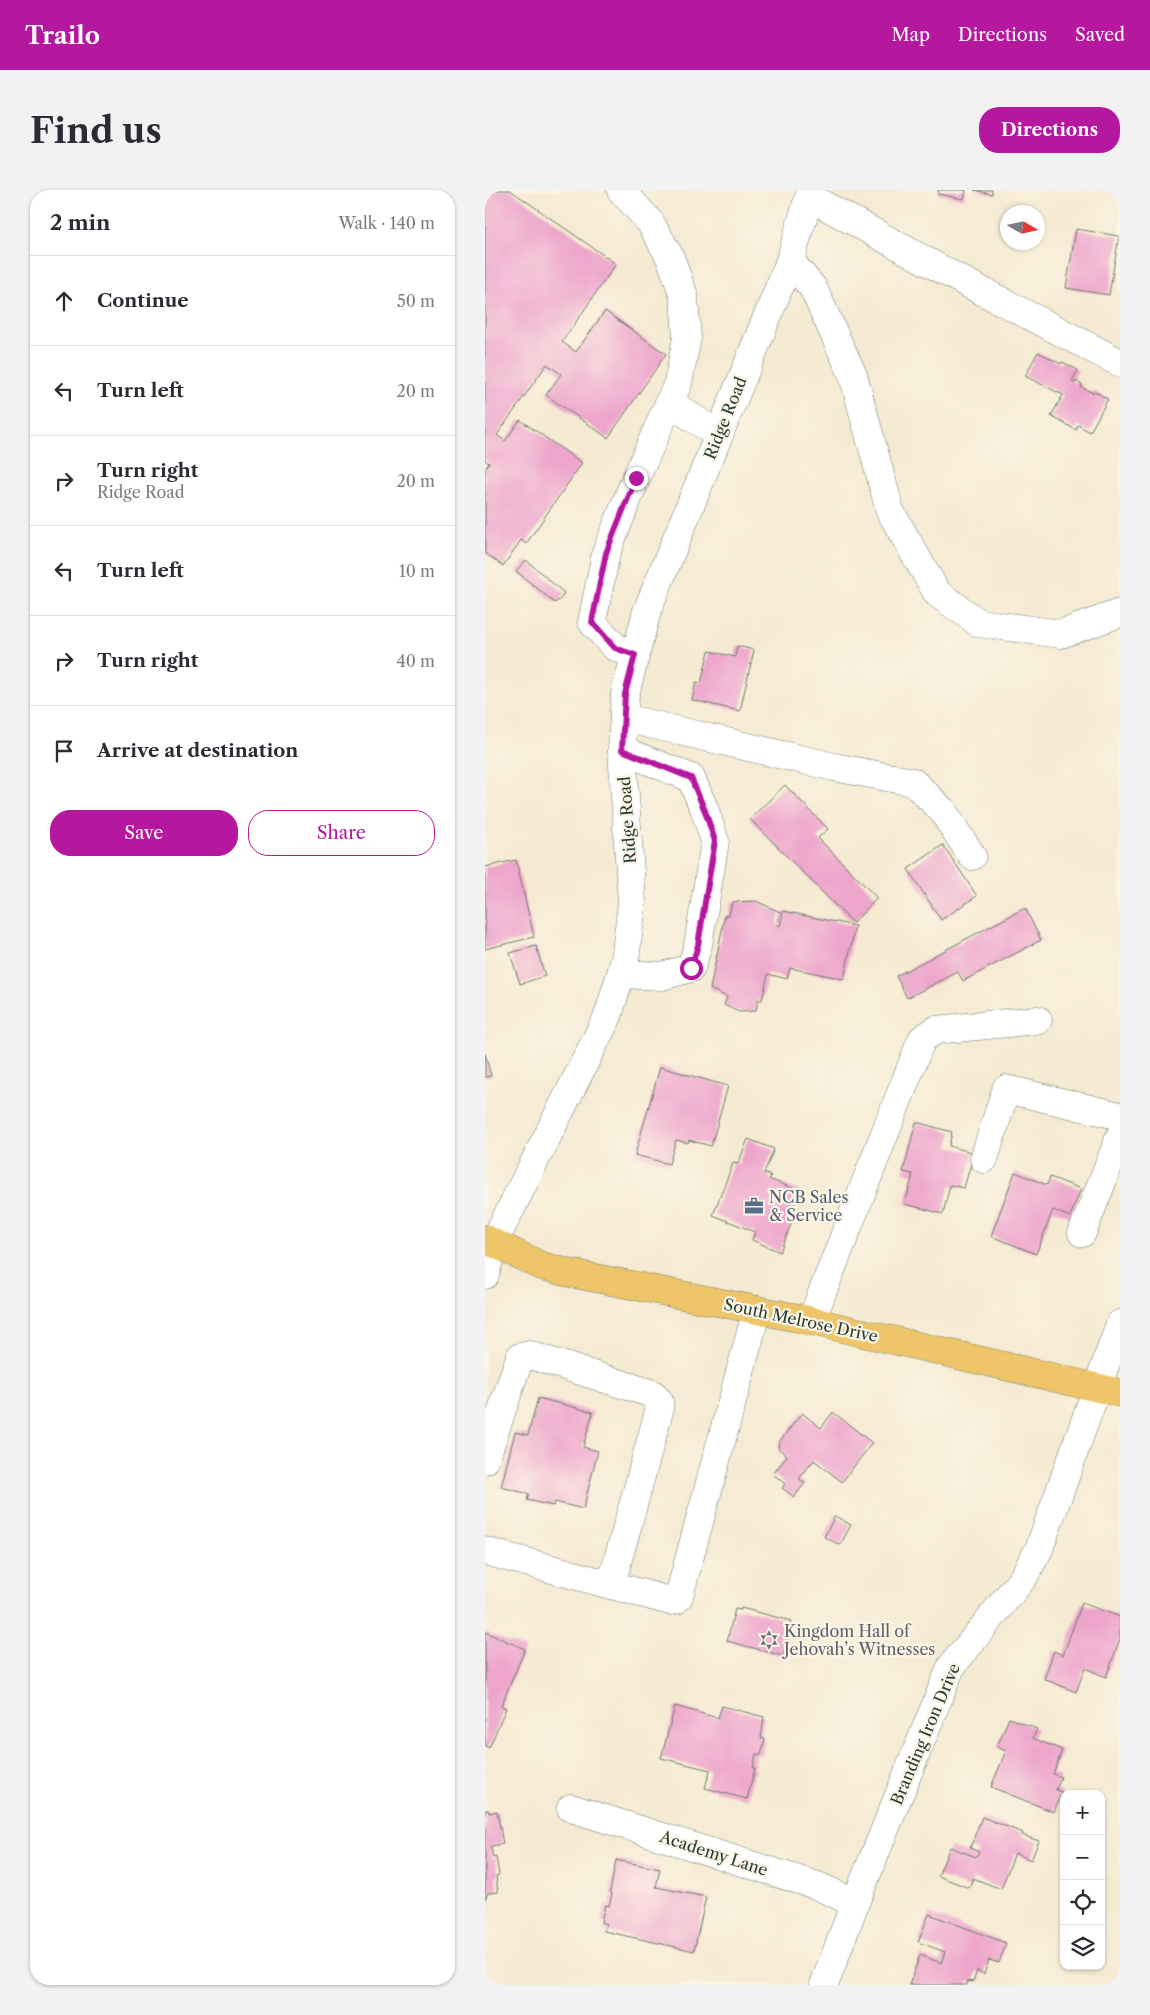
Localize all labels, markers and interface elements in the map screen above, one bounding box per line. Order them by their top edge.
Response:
text: Trailo [25,21,100,50]
text: Map [891,24,930,46]
text: Directions [958,24,1047,46]
text: Saved [1075,24,1125,46]
button: Directions [979,107,1120,153]
text: Find us [30,109,162,152]
north arrow [1000,205,1045,250]
text: 2 min [50,210,110,235]
text: Walk · 140 m [338,213,435,233]
icon: ahead [50,287,78,315]
text: Continue [97,289,189,312]
text: 50 m [397,291,435,311]
street label: Ridge Road [699,373,751,462]
icon: left [50,377,78,405]
text: Turn left [97,379,184,402]
text: 20 m [396,381,435,401]
text: Turn right [97,459,198,482]
icon: right [50,467,78,495]
route end [625,467,648,490]
text: 20 m [396,471,435,491]
text: Ridge Road [97,482,184,502]
icon: left [50,557,78,585]
text: Turn left [97,559,184,582]
text: 10 m [399,561,435,581]
icon: right [50,647,78,675]
text: Turn right [97,649,198,672]
text: 40 m [396,651,435,671]
icon: arrive [50,737,78,765]
text: Arrive at destination [97,739,298,762]
street label: Ridge Road [614,775,640,864]
button: Save [50,810,238,856]
button: Share [248,810,435,856]
route start [680,957,703,980]
place label: NCB Sales & Service [769,1187,849,1225]
office icon: NCB Sales & Service [743,1195,765,1217]
street label: South Melrose Drive [722,1294,880,1346]
place label: Kingdom Hall of Jehovah’s Witnesses [781,1621,935,1659]
synagogue icon: Kingdom Hall of Jehovah’s Witnesses [758,1629,780,1651]
street label: Branding Iron Drive [886,1660,964,1808]
map controls [1060,1790,1105,1970]
button: + [1060,1790,1105,1835]
street label: Academy Lane [657,1826,770,1880]
button: − [1060,1835,1105,1880]
button: locate [1060,1880,1105,1925]
button: layers [1060,1925,1105,1970]

